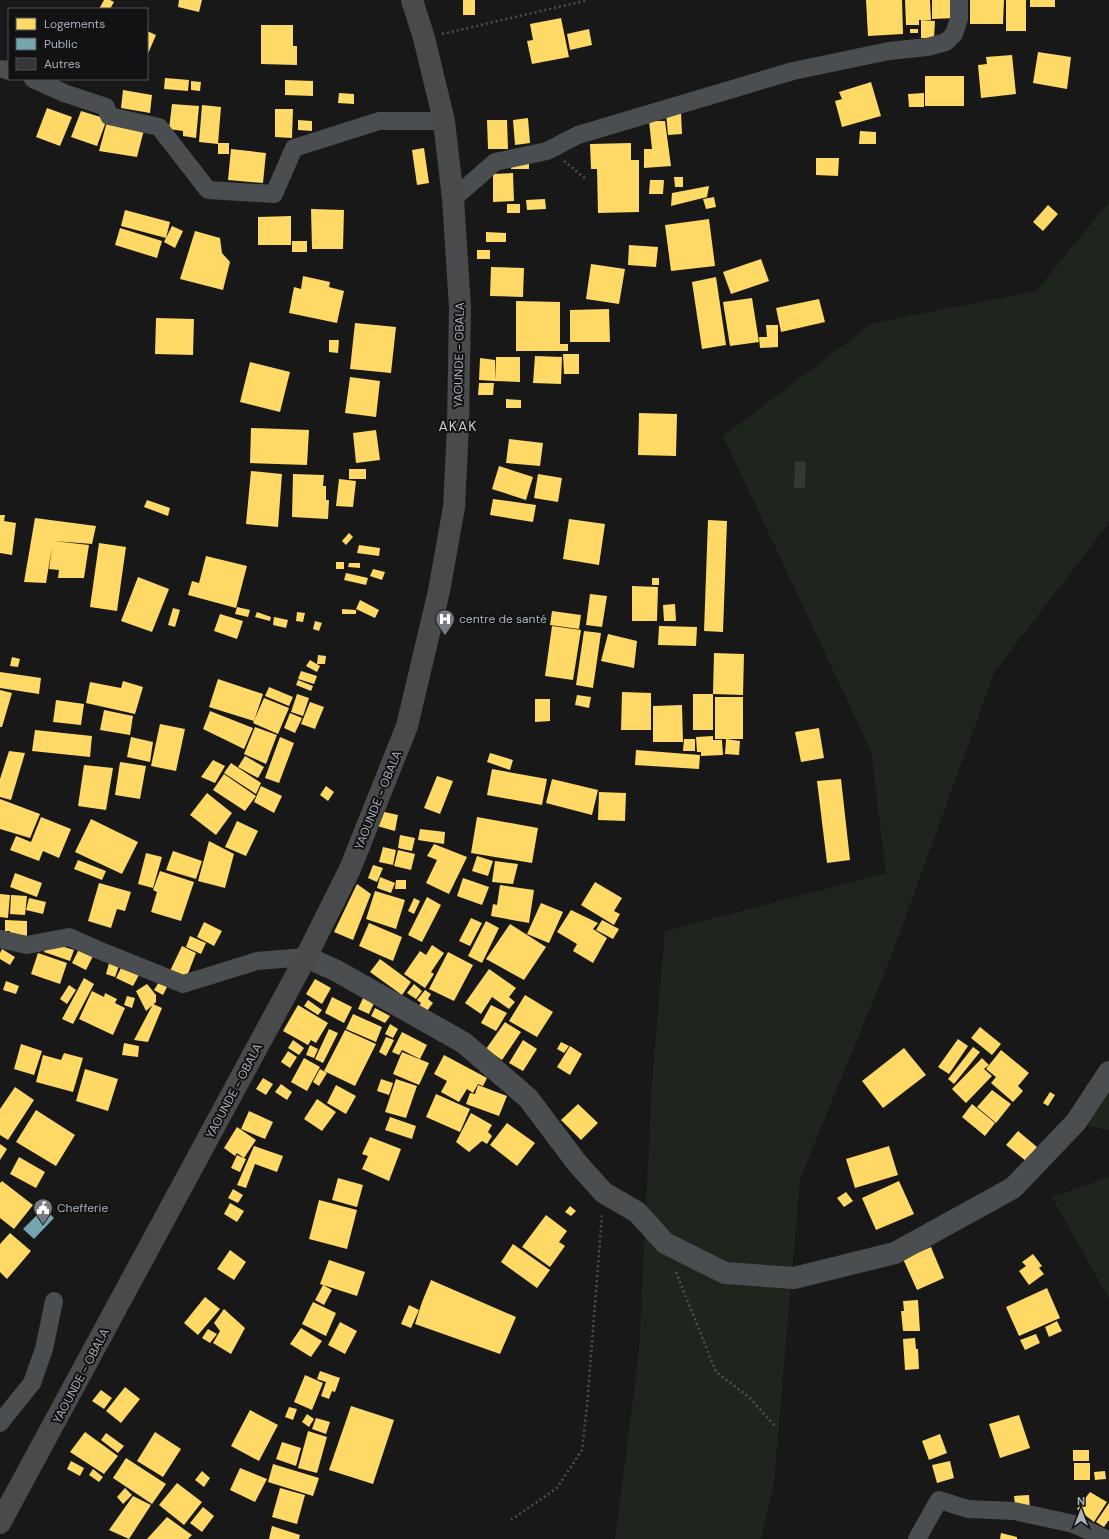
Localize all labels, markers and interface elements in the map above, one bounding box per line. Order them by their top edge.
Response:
legend [8,8,148,80]
text: Logements [44,16,105,32]
text: Public [44,36,78,52]
text: Autres [44,56,80,72]
street label: YAOUNDE - OBALA [450,302,468,408]
district label: AKAK [439,417,477,435]
hospital icon: centre de santé [434,608,456,636]
place label: centre de santé [459,611,547,627]
street label: YAOUNDE - OBALA [351,748,405,852]
street label: YAOUNDE - OBALA [202,1041,266,1141]
public building icon: Chefferie [32,1197,54,1225]
place label: Chefferie [57,1200,108,1216]
street label: YAOUNDE - OBALA [49,1326,113,1426]
north arrow [1061,1491,1101,1531]
text: N [1077,1494,1085,1508]

